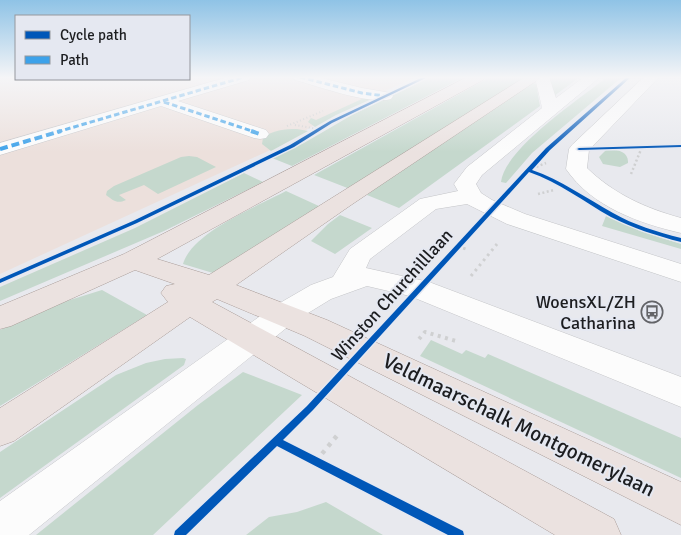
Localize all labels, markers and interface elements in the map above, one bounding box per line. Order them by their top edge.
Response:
legend [15,15,190,80]
text: Cycle path [60,26,127,44]
text: Path [60,51,89,69]
street label: Winston Churchilllaan [327,224,457,366]
place label: WoensXL/ZH Catharina [536,291,636,334]
bus stop icon: WoensXL/ZH Catharina [640,300,664,324]
street label: Veldmaarschalk Montgomerylaan [379,348,659,502]

